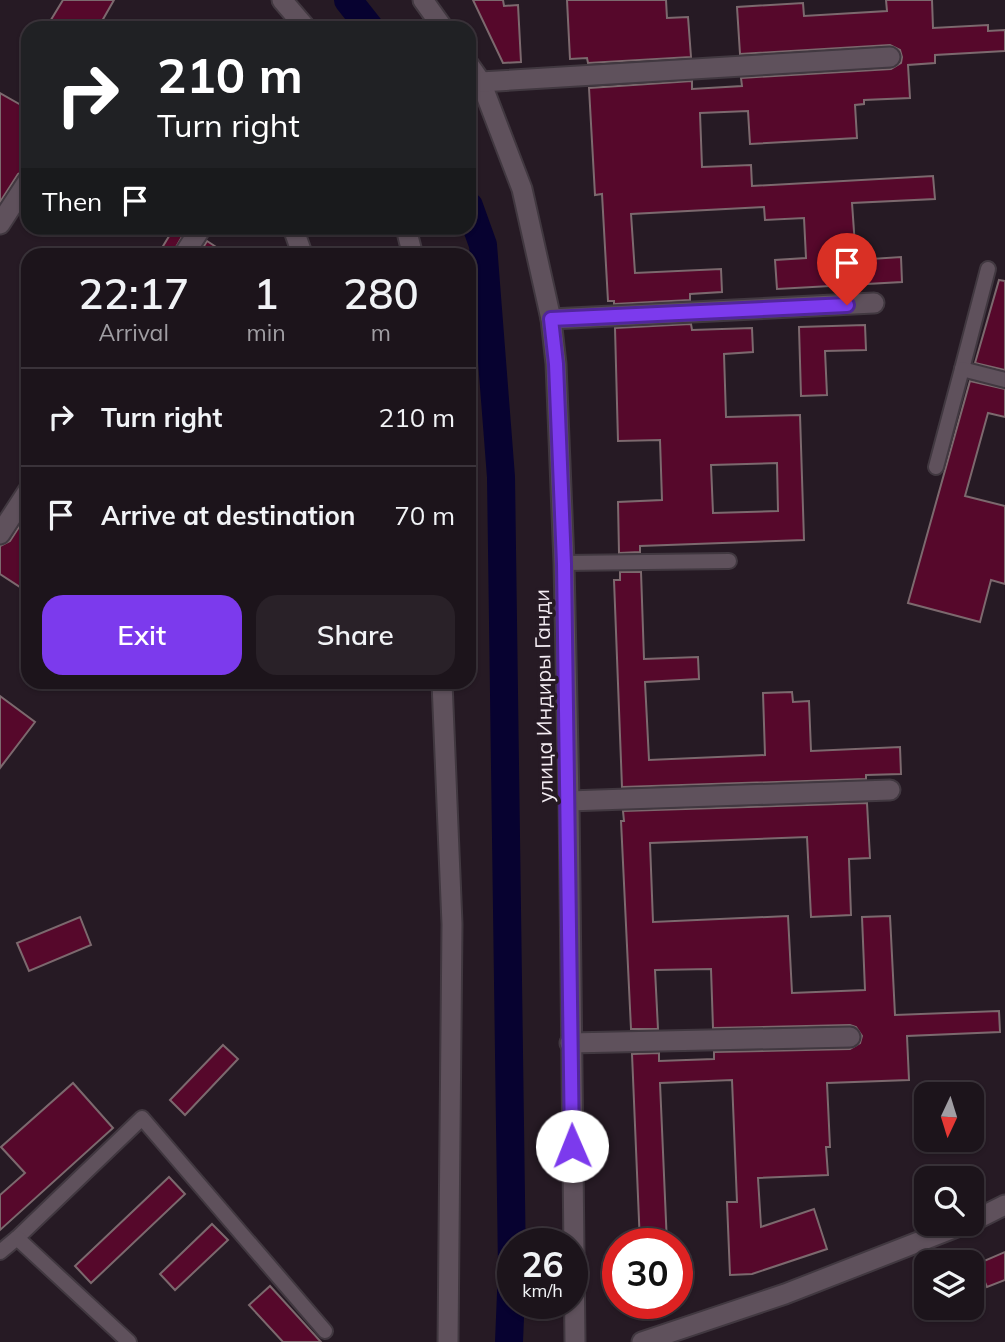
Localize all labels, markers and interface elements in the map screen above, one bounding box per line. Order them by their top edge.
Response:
text: 210 m [157,44,303,105]
icon: right [42,49,133,140]
text: Turn right [157,105,300,145]
icon: arrive [116,182,154,220]
text: Then [42,185,102,218]
pin [817,233,877,305]
icon: arrive [828,244,866,282]
text: 22:17 [78,267,189,320]
text: 1 [253,267,279,320]
text: 280 [343,267,419,320]
text: Arrival [99,318,169,347]
text: min [246,318,286,347]
text: m [371,318,391,347]
icon: right [42,398,80,436]
text: Turn right [101,401,222,434]
text: 210 m [379,401,455,434]
icon: arrive [42,496,80,534]
text: Arrive at destination [101,499,356,532]
text: 70 m [394,499,455,532]
street label: улица Индиры Ганди [528,589,558,803]
button: Exit [42,595,242,675]
button: Share [256,595,455,675]
north arrow [914,1082,984,1152]
map controls [914,1082,984,1320]
position arrow [535,1109,609,1183]
button: search [914,1166,984,1236]
speed limit sign: 30 [602,1228,693,1319]
text: 26 [521,1242,564,1286]
button: layers [914,1250,984,1320]
text: km/h [522,1279,563,1302]

